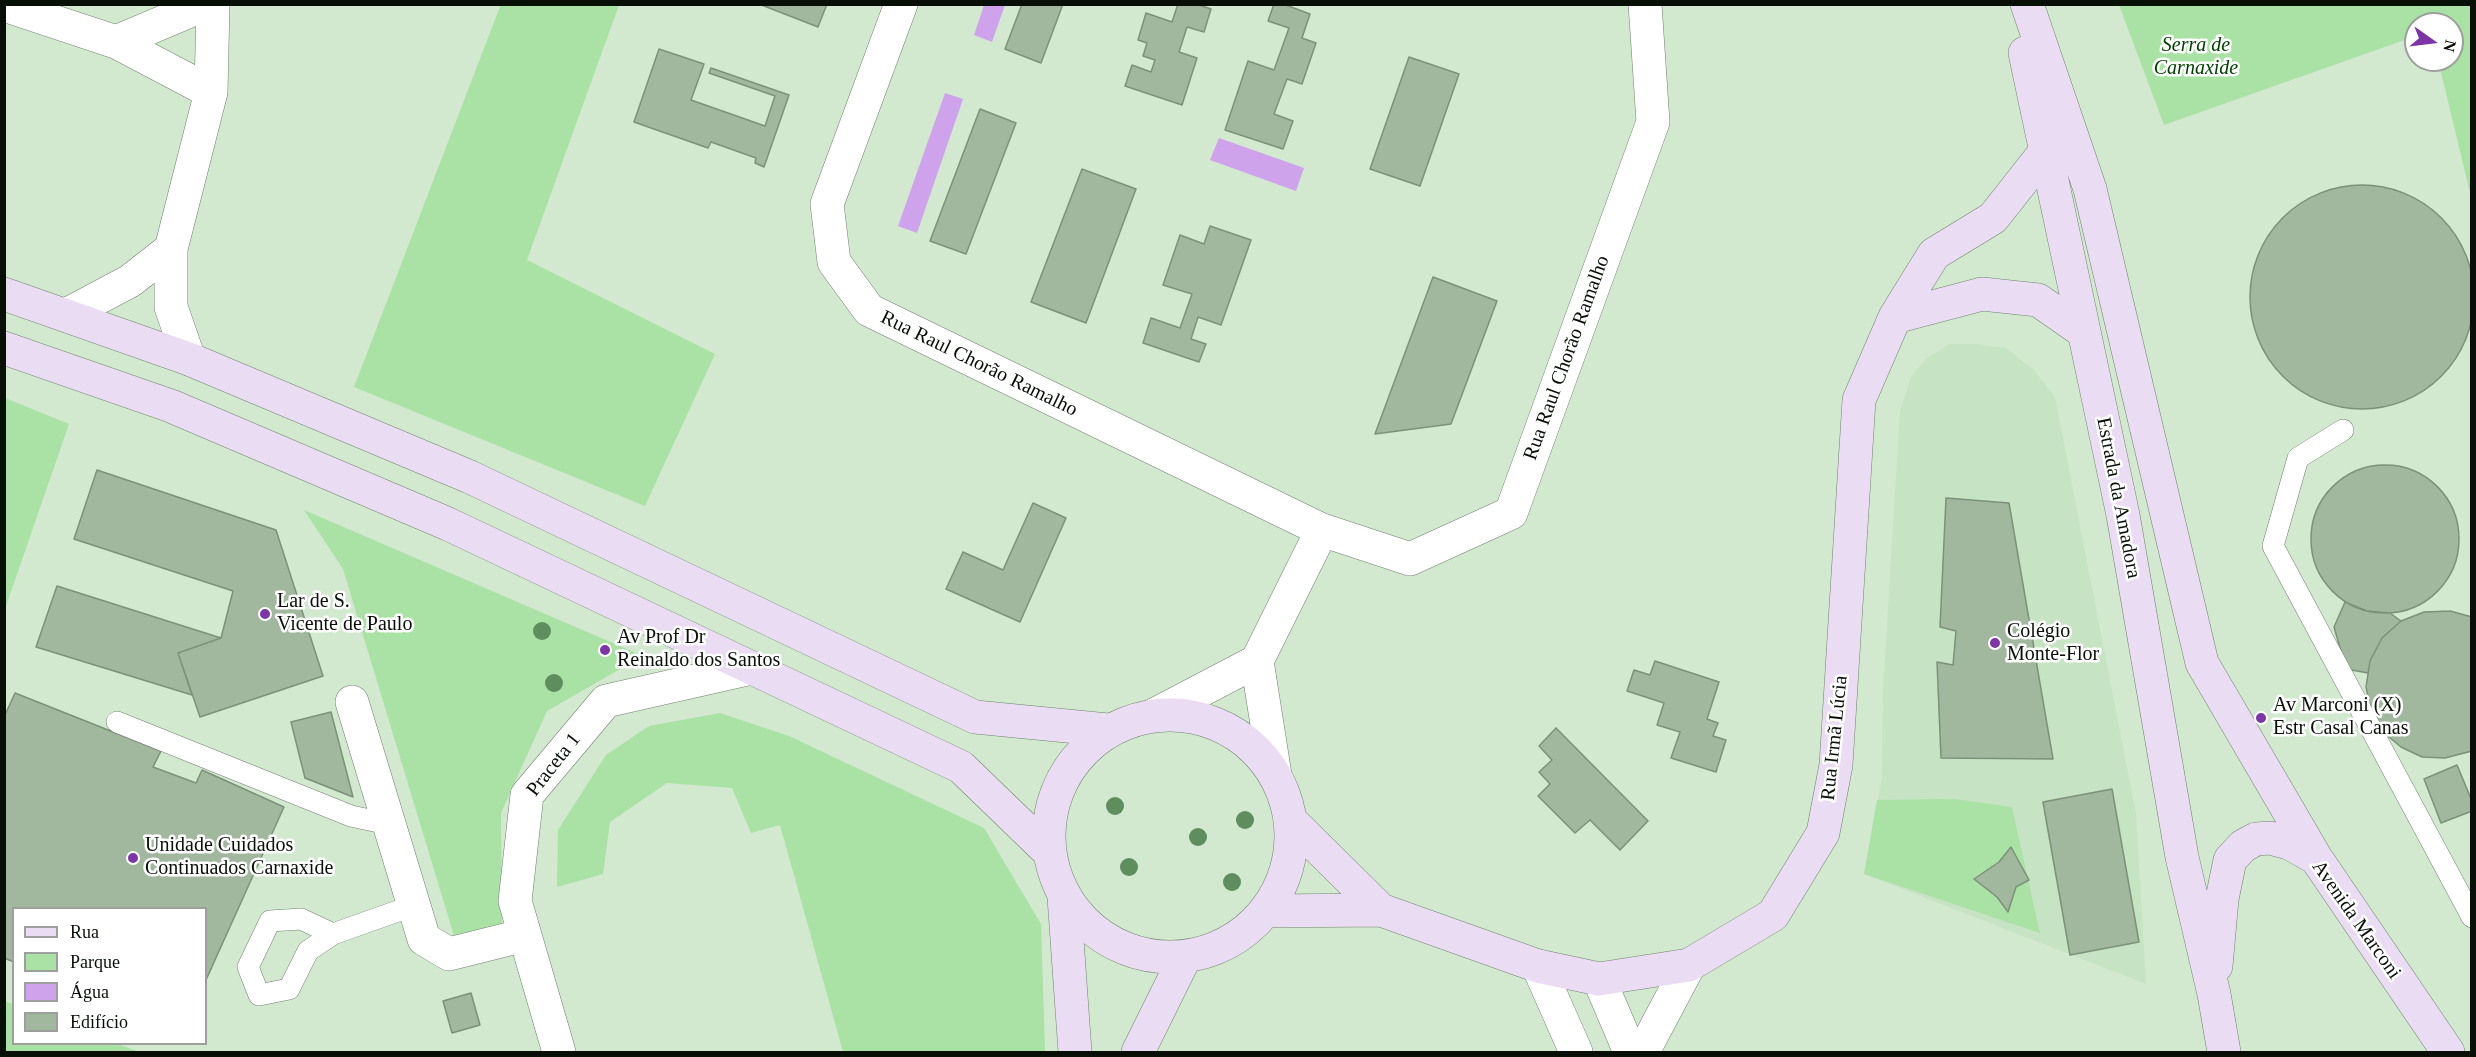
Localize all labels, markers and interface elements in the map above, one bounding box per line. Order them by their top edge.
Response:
north arrow [2404,12,2464,72]
park label: Serra de Carnaxide [2154,34,2238,81]
text: N [2440,38,2460,54]
street label: Rua Raul Chorão Ramalho [1519,252,1615,464]
street label: Rua Raul Chorão Ramalho [877,306,1081,422]
street label: Estrada da Amadora [2091,416,2145,580]
place label: Lar de S. Vicente de Paulo [277,590,412,637]
marker: Lar de S. Vicente de Paulo [258,607,272,621]
place label: Colégio Monte-Flor [2007,620,2099,667]
place label: Av Prof Dr Reinaldo dos Santos [617,626,780,673]
marker: Colégio Monte-Flor [1988,636,2002,650]
marker: Av Prof Dr Reinaldo dos Santos [598,643,612,657]
street label: Rua Irmã Lúcia [1817,674,1853,802]
place label: Av Marconi (X) Estr Casal Canas [2273,694,2409,741]
marker: Av Marconi (X) Estr Casal Canas [2254,711,2268,725]
street label: Praceta 1 [522,729,586,801]
place label: Unidade Cuidados Continuados Carnaxide [145,834,333,881]
marker: Unidade Cuidados Continuados Carnaxide [126,851,140,865]
street label: Avenida Marconi [2306,856,2406,984]
legend [12,907,207,1045]
text: Rua [70,922,99,942]
text: Parque [70,952,120,972]
text: Água [70,982,109,1002]
text: Edifício [70,1012,128,1032]

